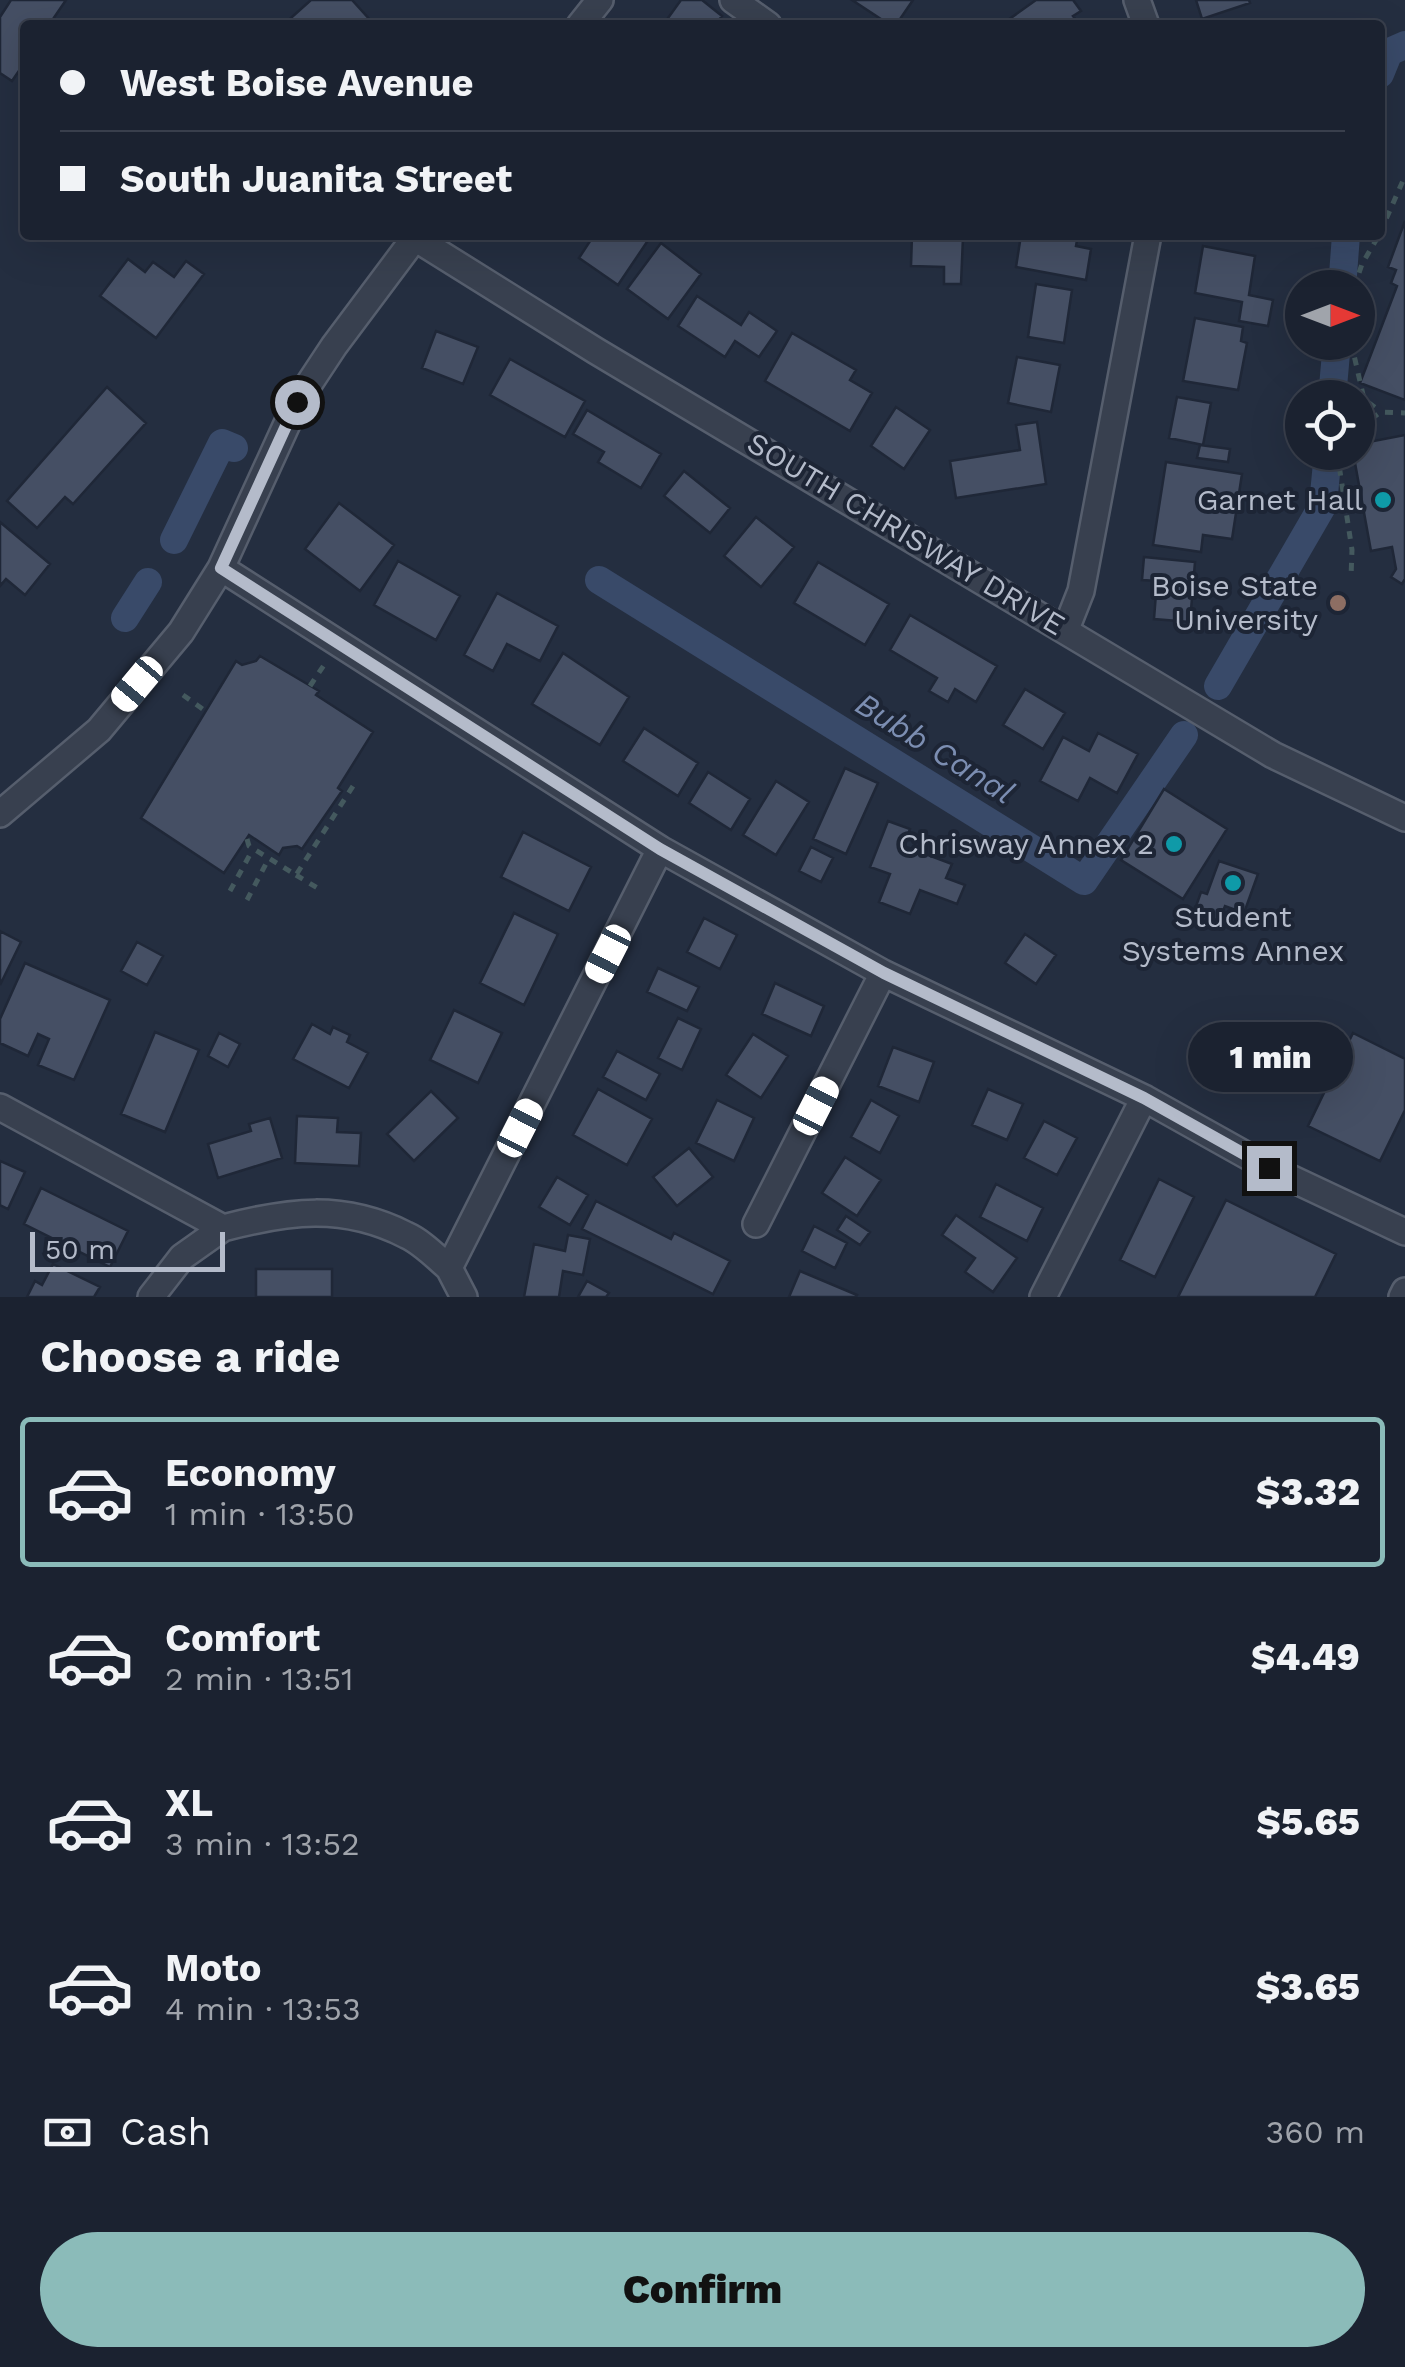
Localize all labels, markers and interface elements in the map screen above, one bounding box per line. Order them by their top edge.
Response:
text: West Boise Avenue [120,61,474,105]
text: South Juanita Street [120,157,512,201]
north arrow [1285,270,1375,360]
map controls [1285,270,1375,470]
route start [275,380,320,425]
button: locate [1285,380,1375,470]
street label: SOUTH CHRISWAY DRIVE [741,425,1071,642]
place label: Garnet Hall [1197,482,1363,517]
marker: Garnet Hall [1372,489,1394,511]
place label: Boise State University [1151,568,1319,637]
marker: Boise State University [1327,592,1349,614]
car [106,651,168,717]
water label: Bubb Canal [849,684,1021,812]
place label: Chrisway Annex 2 [898,826,1154,861]
marker: Chrisway Annex 2 [1163,833,1185,855]
marker: Student Systems Annex [1222,872,1244,894]
place label: Student Systems Annex [1122,899,1344,968]
car [581,920,635,988]
callout: 1 min [1186,1023,1352,1093]
text: 1 min [1229,1038,1312,1076]
car [789,1072,843,1140]
car [493,1094,547,1162]
route end [1247,1146,1292,1191]
scale bar [30,1227,225,1272]
text: 50 m [45,1233,115,1266]
text: Choose a ride [40,1330,340,1383]
icon: car [45,1447,135,1537]
text: Economy [165,1451,336,1495]
text: $3.32 [1256,1470,1360,1514]
text: 1 min · 13:50 [165,1495,355,1533]
icon: car [45,1612,135,1702]
text: Comfort [165,1616,320,1660]
text: $4.49 [1251,1635,1360,1679]
text: 2 min · 13:51 [165,1660,354,1698]
icon: car [45,1777,135,1867]
text: XL [165,1781,213,1825]
text: $5.65 [1256,1800,1360,1844]
text: 3 min · 13:52 [165,1825,360,1863]
icon: car [45,1942,135,2032]
text: Moto [165,1946,261,1990]
text: $3.65 [1256,1965,1360,2009]
text: 4 min · 13:53 [165,1990,361,2028]
icon: cash [40,2105,95,2160]
text: Cash [120,2110,211,2154]
text: 360 m [1266,2113,1365,2151]
button: Confirm [40,2232,1365,2347]

